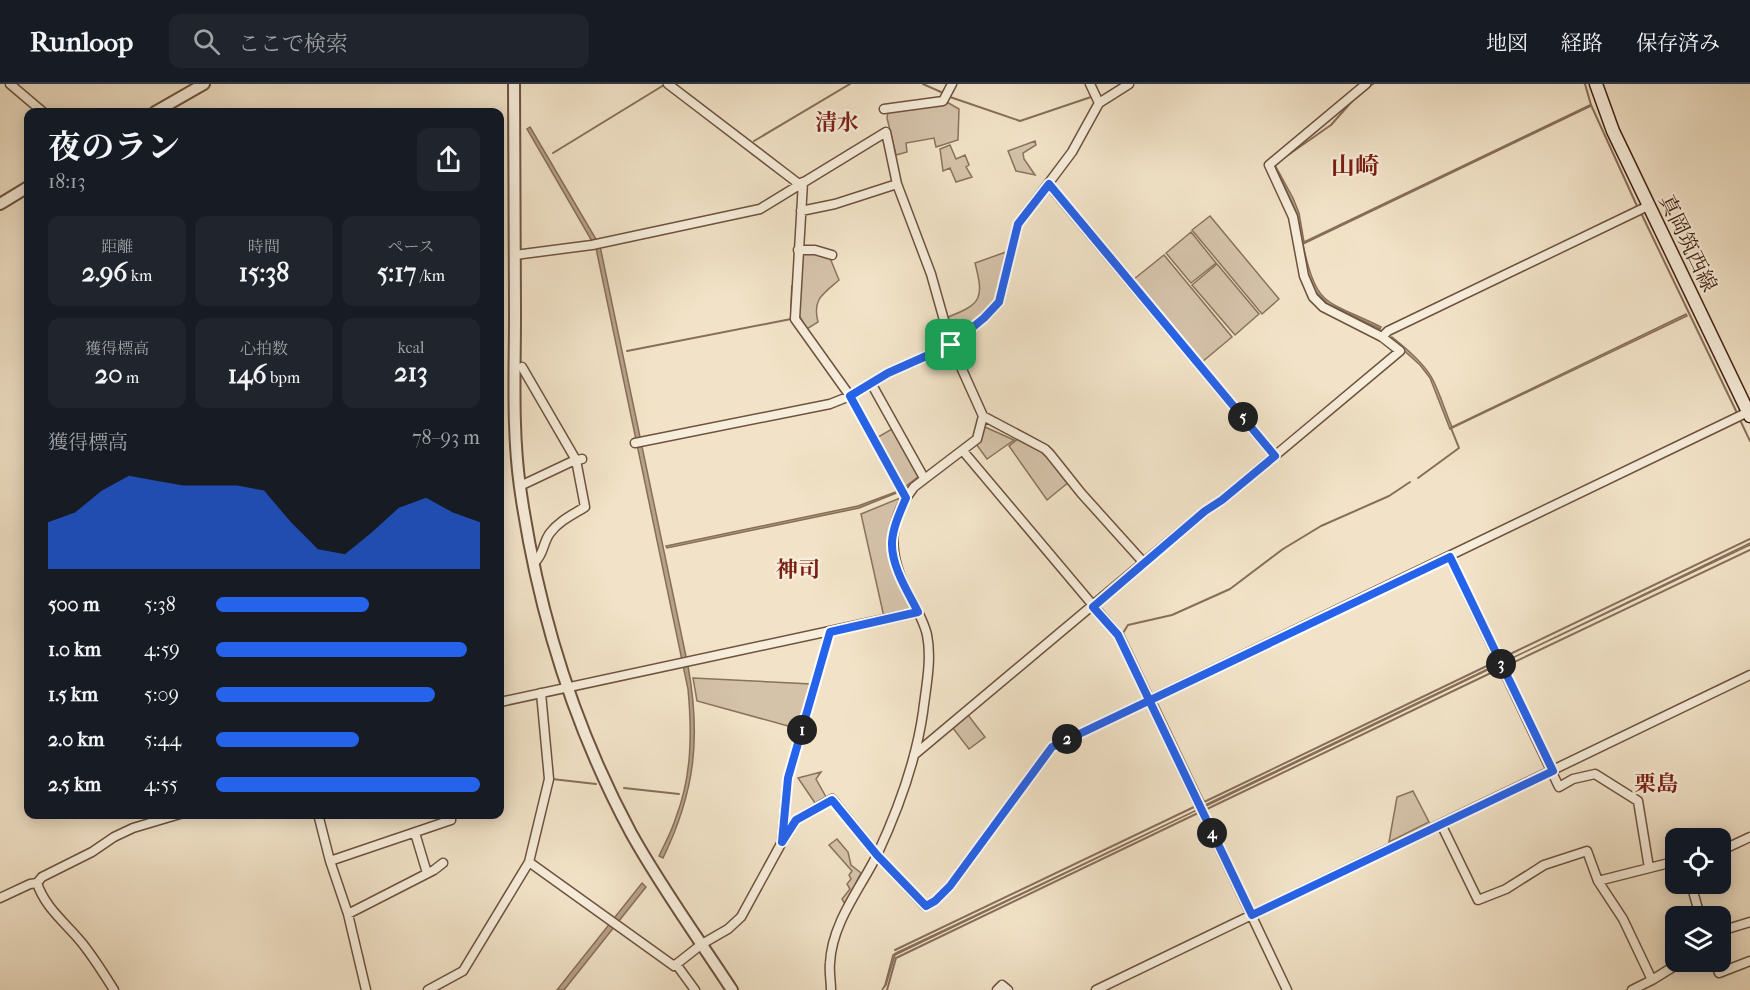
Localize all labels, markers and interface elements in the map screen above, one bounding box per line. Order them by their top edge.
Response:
search box [169,14,589,68]
text: Runloop [30,25,133,58]
icon: search [190,25,223,58]
text: ここで検索 [238,31,348,57]
text: 地図 [1486,31,1528,55]
text: 経路 [1561,31,1603,55]
text: 保存済み [1636,31,1720,55]
district label: 清水 [815,110,859,136]
text: 夜のラン [48,128,180,167]
button: share [417,128,480,191]
district label: 山崎 [1331,152,1379,180]
text: 18:13 [48,170,85,193]
street label: 真岡筑西線 [1654,191,1722,295]
text: 距離 [101,237,133,256]
text: 時間 [248,237,280,256]
text: ペース [387,237,435,256]
text: 2.96 [82,257,127,288]
text: 15:38 [239,257,289,288]
text: 5:17 [377,257,416,288]
text: km [127,266,152,285]
text: /km [416,266,445,285]
pin [925,319,976,370]
icon: arrive [934,328,967,361]
text: kcal [398,338,424,357]
text: 獲得標高 [85,339,149,358]
text: 心拍数 [240,339,288,358]
text: 213 [394,357,428,388]
text: 20 [95,359,122,390]
text: 146 [228,359,267,390]
text: m [122,368,139,387]
text: bpm [267,368,300,387]
pin: 5 [1228,402,1258,432]
text: 5 [1240,407,1246,426]
text: 78–93 m [412,426,480,449]
text: 獲得標高 [48,431,128,454]
district label: 神司 [776,557,820,583]
text: 500 m [48,593,100,616]
text: 5:38 [144,593,176,616]
text: 1.0 km [48,638,101,661]
text: 4:59 [144,638,180,661]
pin: 3 [1486,649,1516,679]
text: 3 [1498,654,1504,673]
text: 1.5 km [48,683,98,706]
text: 5:09 [144,683,179,706]
pin: 1 [787,715,817,745]
text: 1 [799,720,805,739]
pin: 2 [1052,724,1082,754]
text: 2.0 km [48,728,104,751]
text: 5:44 [144,728,181,751]
text: 2 [1063,729,1071,748]
district label: 栗島 [1634,771,1678,797]
text: 2.5 km [48,773,101,796]
text: 4:55 [144,773,178,796]
pin: 4 [1197,818,1227,848]
text: 4 [1207,823,1217,842]
map controls [1665,828,1731,972]
button: locate [1665,828,1731,894]
button: layers [1665,906,1731,972]

